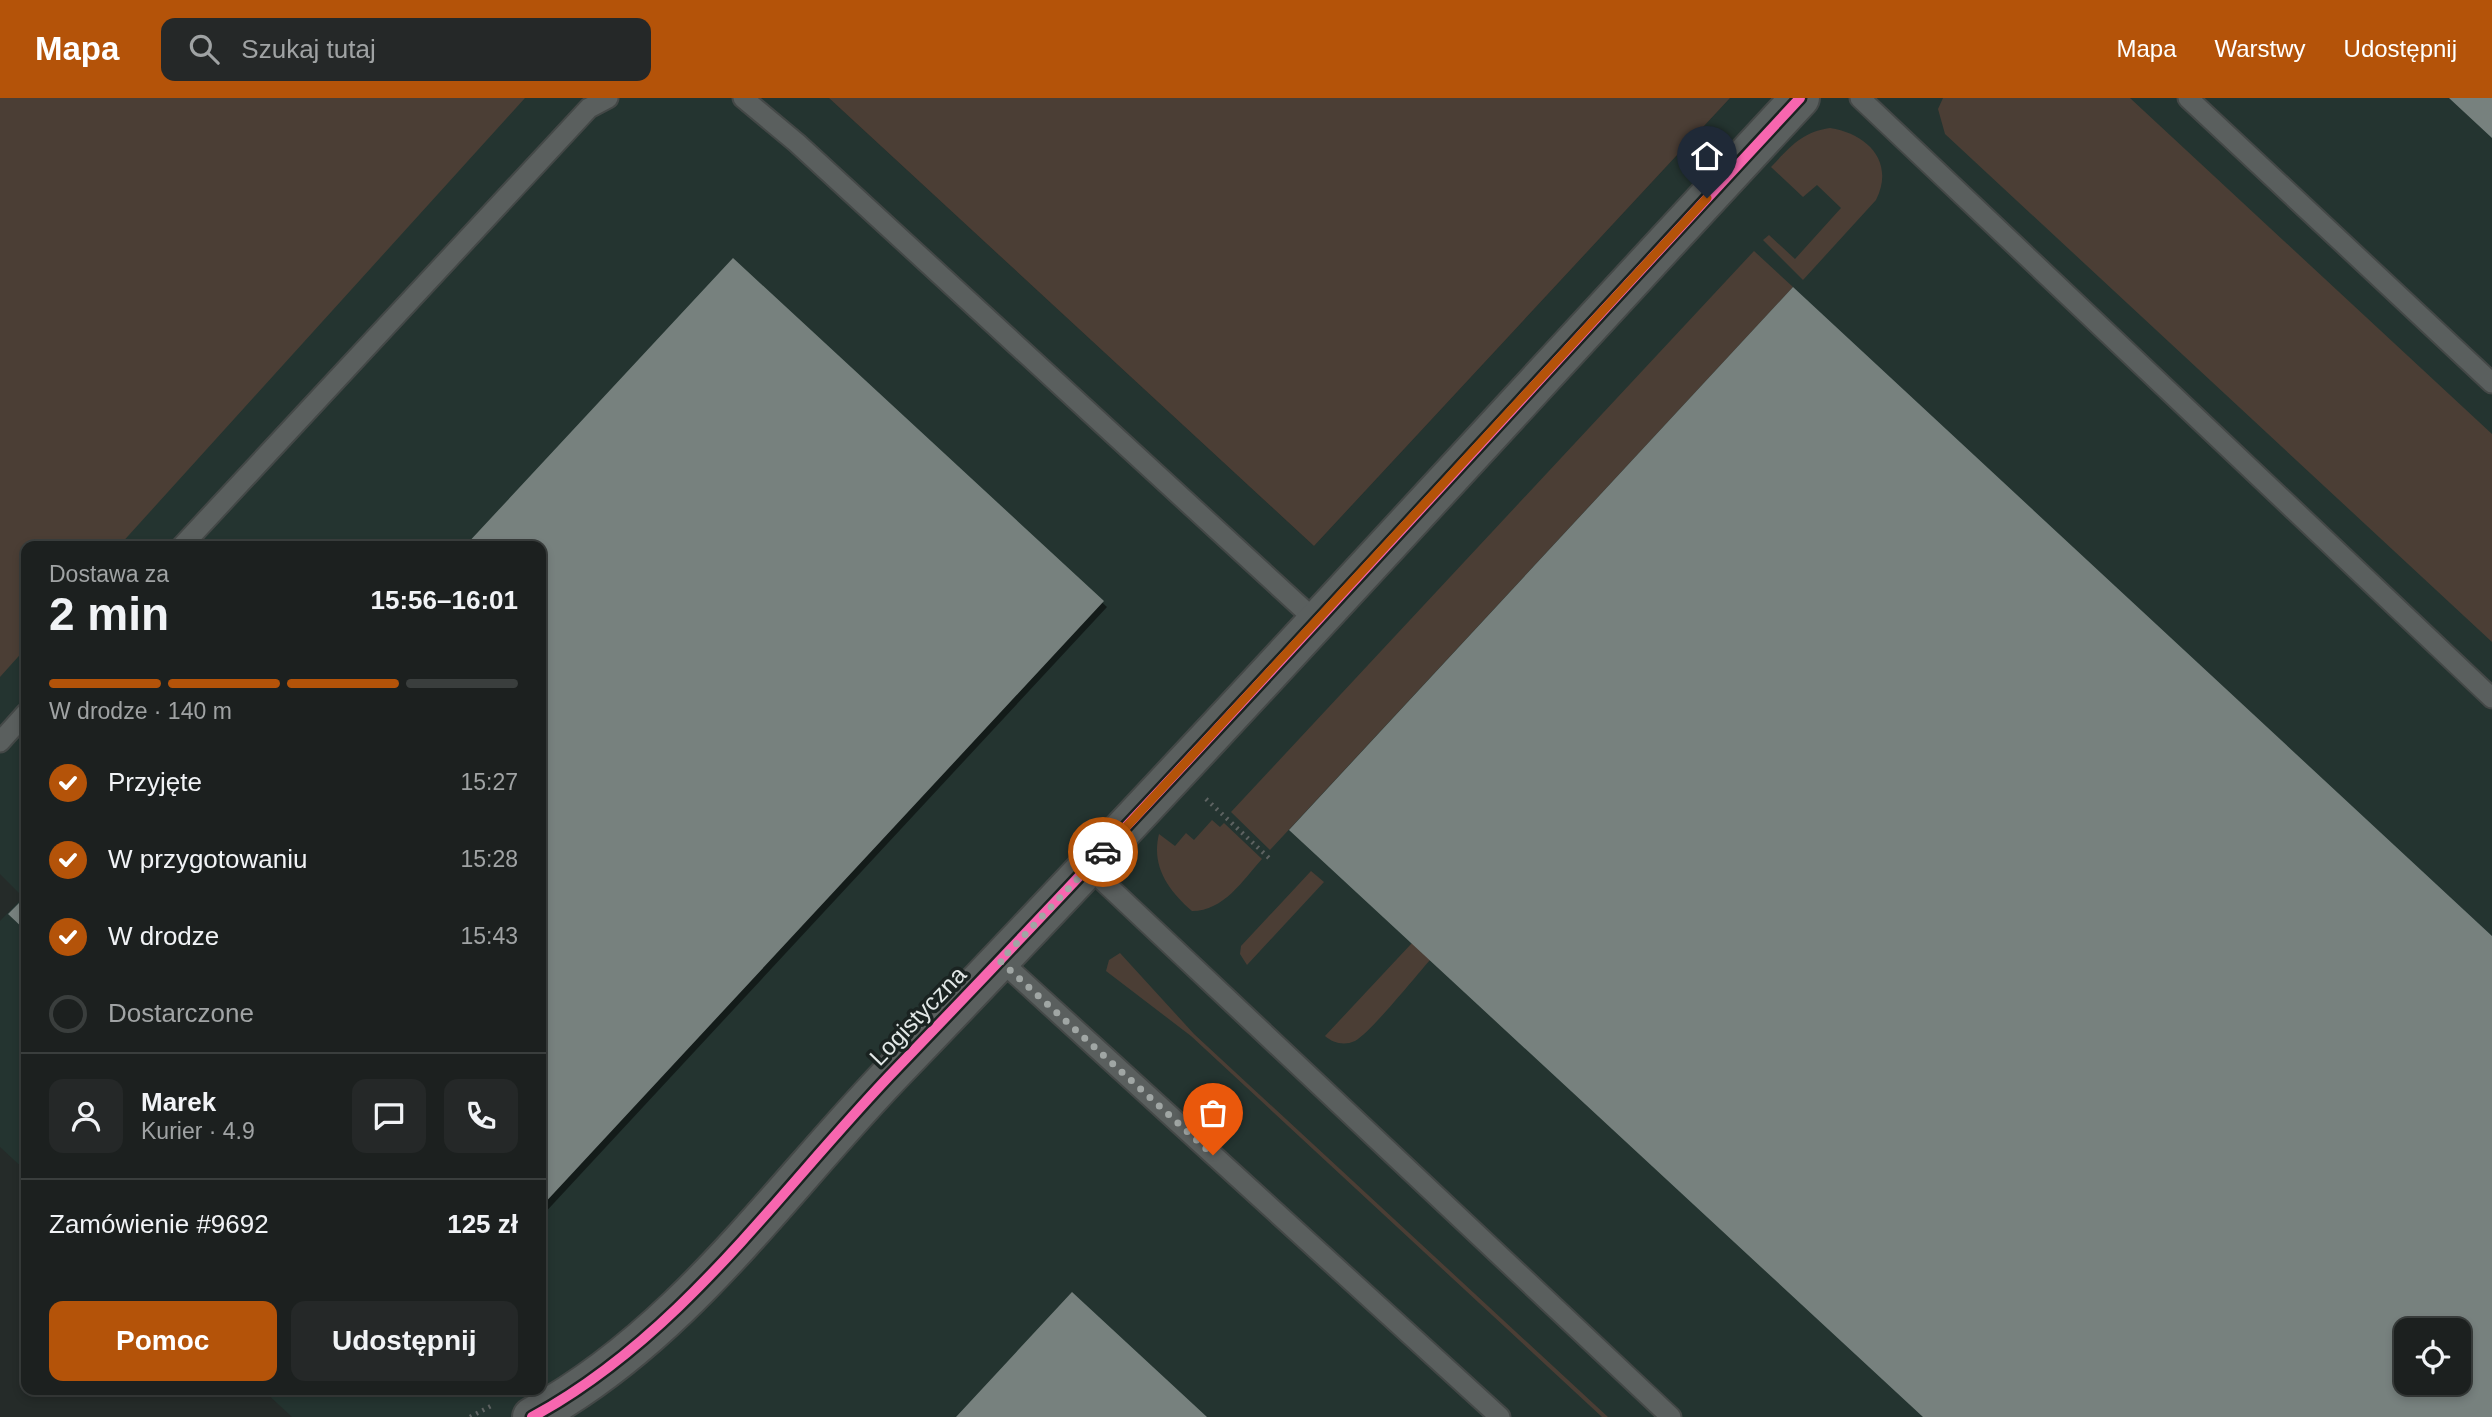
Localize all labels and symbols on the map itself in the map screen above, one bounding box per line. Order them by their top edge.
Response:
pin [1677,126,1737,198]
courier [1068,817,1138,887]
street label: Logistyczna [864,960,972,1071]
pin [1183,1083,1243,1155]

